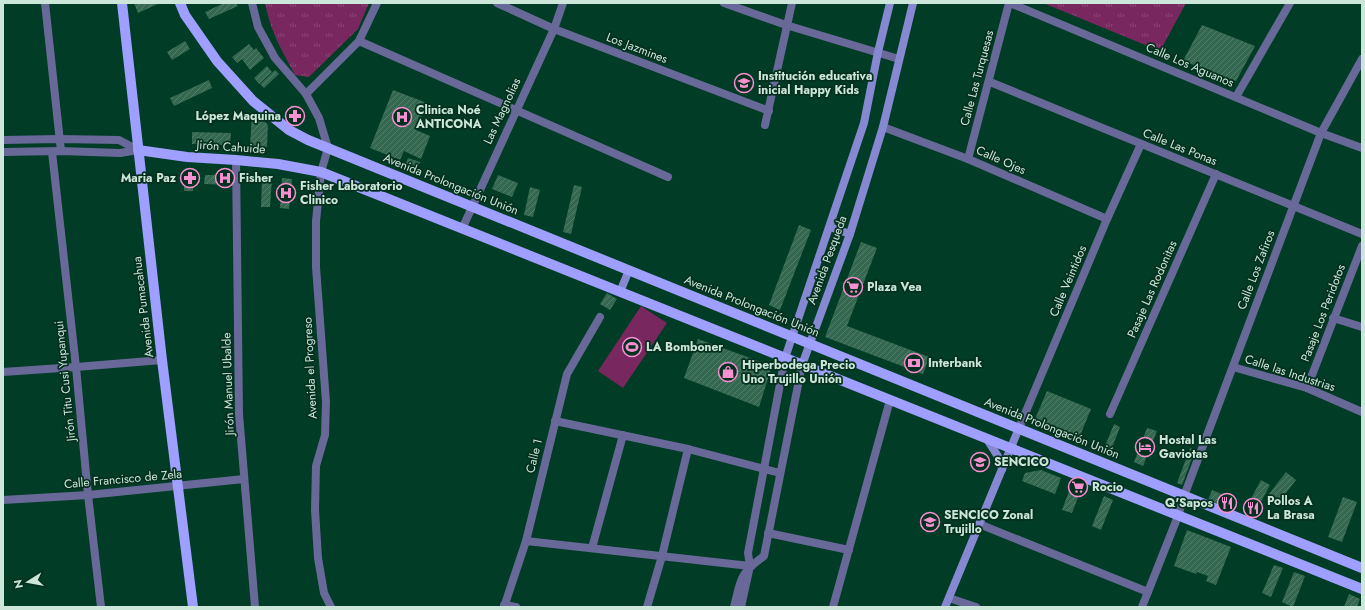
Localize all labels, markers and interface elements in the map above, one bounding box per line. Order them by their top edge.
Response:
street label: Los Jazmines [604,28,670,68]
street label: Calle Las Turquesas [956,28,998,128]
street label: Calle Los Aguanos [1143,38,1237,92]
place label: Institución educativa inicial Happy Kids [758,67,872,99]
school or university icon: Institución educativa inicial Happy Kids [733,72,755,94]
street label: Las Magnolias [479,75,525,147]
place label: Clinica Noé ANTICONA [415,101,482,133]
pharmacy icon: López Maquina [284,105,306,127]
hospital icon: Clinica Noé ANTICONA [391,106,413,128]
place label: López Maquina [195,107,281,125]
street label: Calle Las Ponas [1140,124,1220,170]
street label: Jirón Cahuide [194,135,266,158]
street label: Calle Ojes [973,141,1029,179]
street label: Avenida Prolongación Unión [381,149,521,219]
pharmacy icon: Maria Paz [179,167,201,189]
hospital icon: Fisher [214,167,236,189]
place label: Maria Paz [121,169,177,187]
place label: Fisher [239,169,273,187]
place label: Fisher Laboratorio Clinico [300,177,403,209]
hospital icon: Fisher Laboratorio Clinico [275,182,297,204]
street label: Avenida Pesqueda [803,213,852,307]
street label: Calle Los Zafiros [1233,227,1279,312]
street label: Pasaje Las Rodonitas [1123,237,1182,340]
street label: Calle Veintidos [1045,242,1091,320]
street label: Avenida Pumacahua [128,255,158,359]
street label: Pasaje Los Peridotos [1296,262,1350,364]
street label: Avenida Prolongación Unión [682,271,822,341]
supermarket icon: Plaza Vea [842,276,864,298]
place label: Plaza Vea [867,278,922,296]
street label: Avenida el Progreso [298,316,322,419]
street label: Jirón Titu Cusi Yupanqui [50,320,80,444]
street label: Jirón Manuel Ubalde [217,332,239,438]
sports icon: LA Bomboner [621,336,643,358]
place label: LA Bomboner [646,338,723,356]
street label: Calle las Industrias [1242,350,1338,396]
bank icon: Interbank [903,352,925,374]
place label: Interbank [928,354,982,372]
place label: Hiperbodega Precio Uno Trujillo Unión [742,356,855,388]
shop icon: Hiperbodega Precio Uno Trujillo Unión [717,361,739,383]
street label: Avenida Prolongación Unión [982,393,1122,463]
place label: Hostal Las Gaviotas [1159,431,1217,463]
hotel icon: Hostal Las Gaviotas [1134,436,1156,458]
street label: Calle 1 [521,437,547,475]
school or university icon: SENCICO [969,451,991,473]
place label: SENCICO [994,453,1049,471]
street label: Calle Francisco de Zela [63,465,183,493]
supermarket icon: Rocio [1067,476,1089,498]
place label: Rocio [1092,478,1123,496]
restaurant icon: Q'Sapos [1216,492,1238,514]
place label: Pollos A La Brasa [1267,492,1315,524]
place label: Q'Sapos [1165,494,1214,512]
restaurant icon: Pollos A La Brasa [1242,497,1264,519]
place label: SENCICO Zonal Trujillo [944,506,1033,538]
school or university icon: SENCICO Zonal Trujillo [919,511,941,533]
north arrow [8,562,48,602]
text: N [9,578,27,590]

